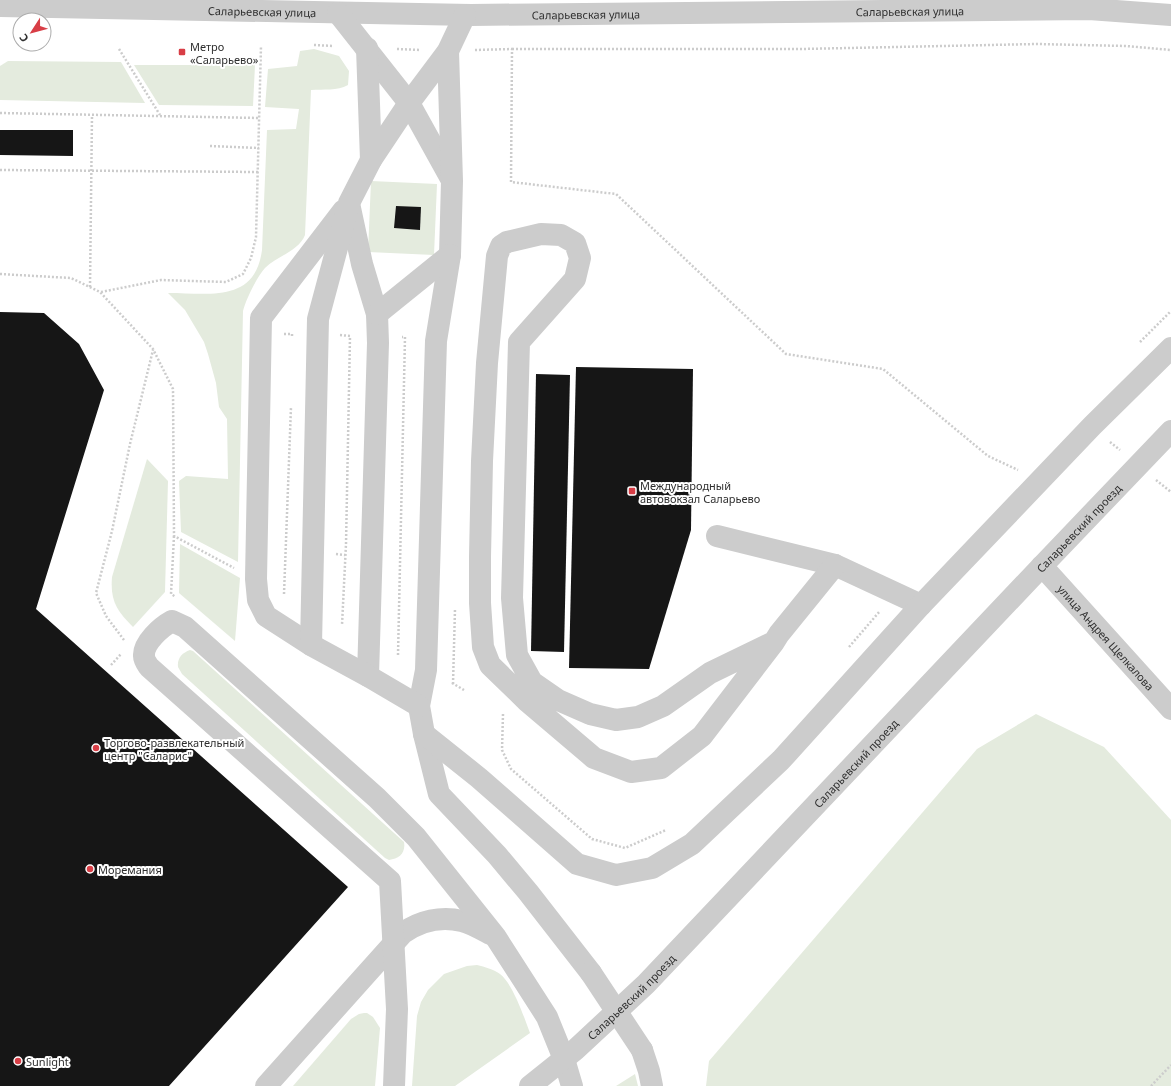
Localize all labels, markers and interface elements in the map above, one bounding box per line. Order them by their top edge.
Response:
street label: Саларьевская улица [208,2,316,20]
street label: Саларьевская улица [856,3,964,19]
street label: Саларьевская улица [532,6,640,22]
north arrow [12,12,52,52]
text: С [15,31,32,45]
place label: Метро «Саларьево» [190,39,259,67]
marker: Метро «Саларьево» [177,47,187,57]
place label: Международный автовокзал Саларьево [640,478,760,506]
street label: Саларьевский проезд [1033,480,1124,575]
marker: Международный автовокзал Саларьево [627,486,637,496]
street label: улица Андрея Щелкалова [1055,581,1158,693]
street label: Саларьевский проезд [810,715,901,810]
place label: Торгово-развлекательный центр "Саларис" [104,735,244,763]
marker: Торгово-развлекательный центр "Саларис" [91,743,101,753]
place label: Моремания [98,862,162,877]
marker: Моремания [85,864,95,874]
street label: Саларьевский проезд [584,950,678,1043]
place label: Sunlight [26,1054,69,1069]
marker: Sunlight [13,1056,23,1066]

